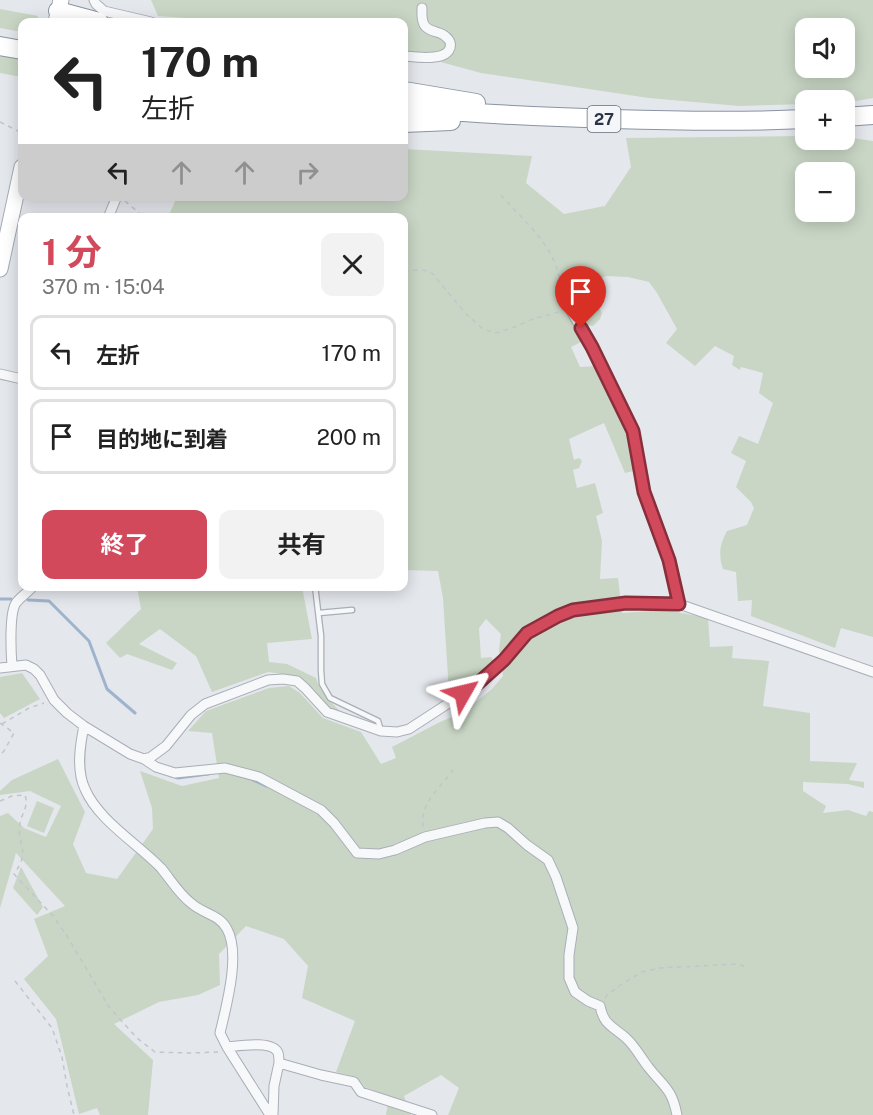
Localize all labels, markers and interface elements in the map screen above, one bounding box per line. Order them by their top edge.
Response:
map controls [795,18,855,222]
button: sound [795,18,855,78]
text: 170 m [141,37,259,86]
icon: left [42,42,120,120]
button: + [795,90,855,150]
text: 左折 [141,92,195,124]
road number: 27 [588,106,620,132]
icon: left [102,156,135,189]
icon: ahead [165,156,198,189]
icon: ahead [228,156,261,189]
icon: right [291,156,324,189]
button: − [795,162,855,222]
text: 1 分 [42,231,102,273]
button: close [321,233,384,296]
pin [555,266,606,328]
text: 370 m · 15:04 [42,275,165,299]
icon: arrive [564,275,597,308]
icon: left [45,336,78,369]
text: 170 m [321,340,381,366]
text: 左折 [96,342,140,368]
icon: arrive [45,420,78,453]
text: 200 m [317,424,381,450]
text: 目的地に到着 [96,426,228,452]
button: 終了 [42,510,207,579]
button: 共有 [219,510,384,579]
position arrow [431,661,495,725]

